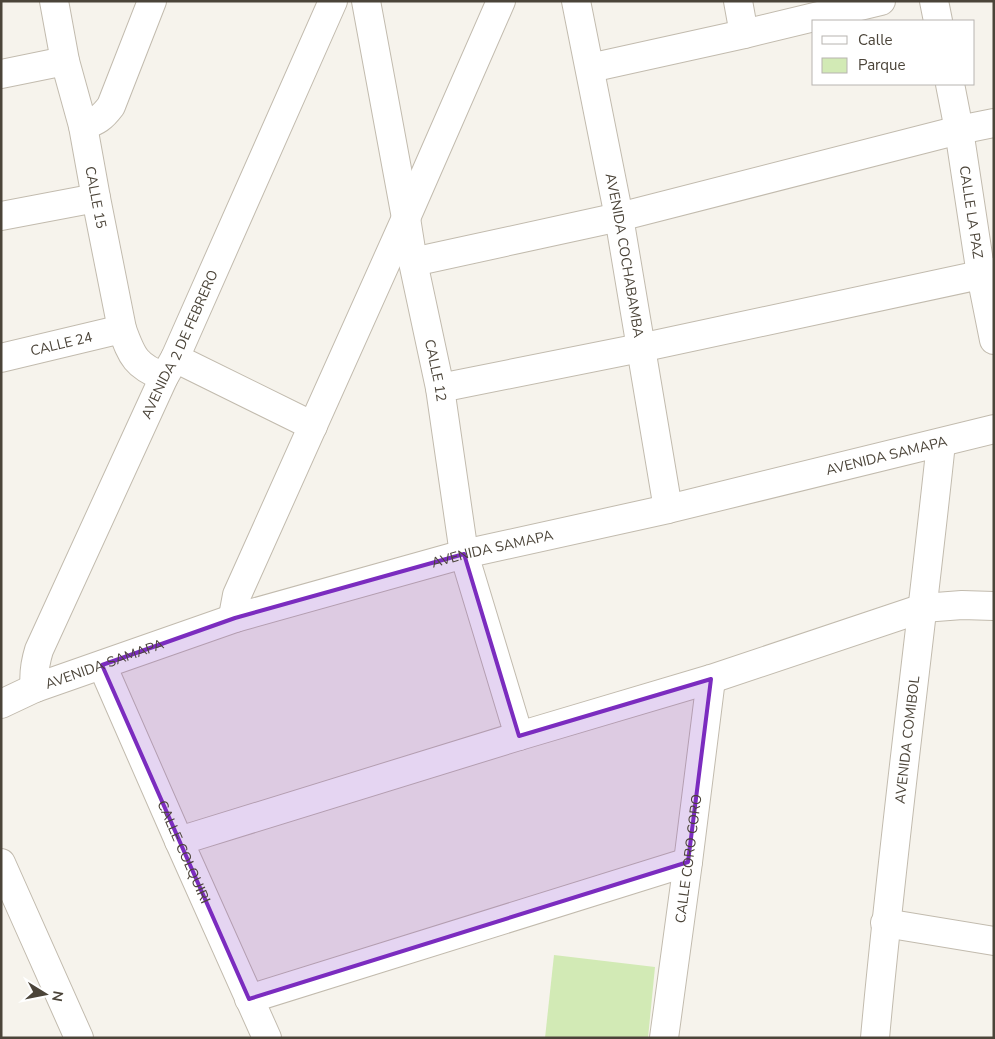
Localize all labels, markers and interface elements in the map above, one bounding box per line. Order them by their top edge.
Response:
legend [812,20,975,85]
text: Calle [858,30,893,50]
text: Parque [858,55,906,75]
street label: CALLE LA PAZ [955,164,987,260]
street label: CALLE 15 [80,165,111,230]
street label: AVENIDA COCHABAMBA [600,172,648,339]
street label: AVENIDA 2 DE FEBRERO [137,267,223,422]
street label: CALLE 24 [28,327,94,361]
street label: CALLE 12 [420,338,451,403]
street label: AVENIDA SAMAPA [824,432,949,480]
street label: AVENIDA SAMAPA [429,526,555,573]
street label: AVENIDA SAMAPA [43,635,166,694]
street label: AVENIDA COMIBOL [891,674,924,805]
street label: CALLE CORO CORO [671,793,706,924]
street label: CALLE COLQUIRI [152,797,215,907]
north arrow [20,969,70,1019]
text: N [47,989,68,1003]

